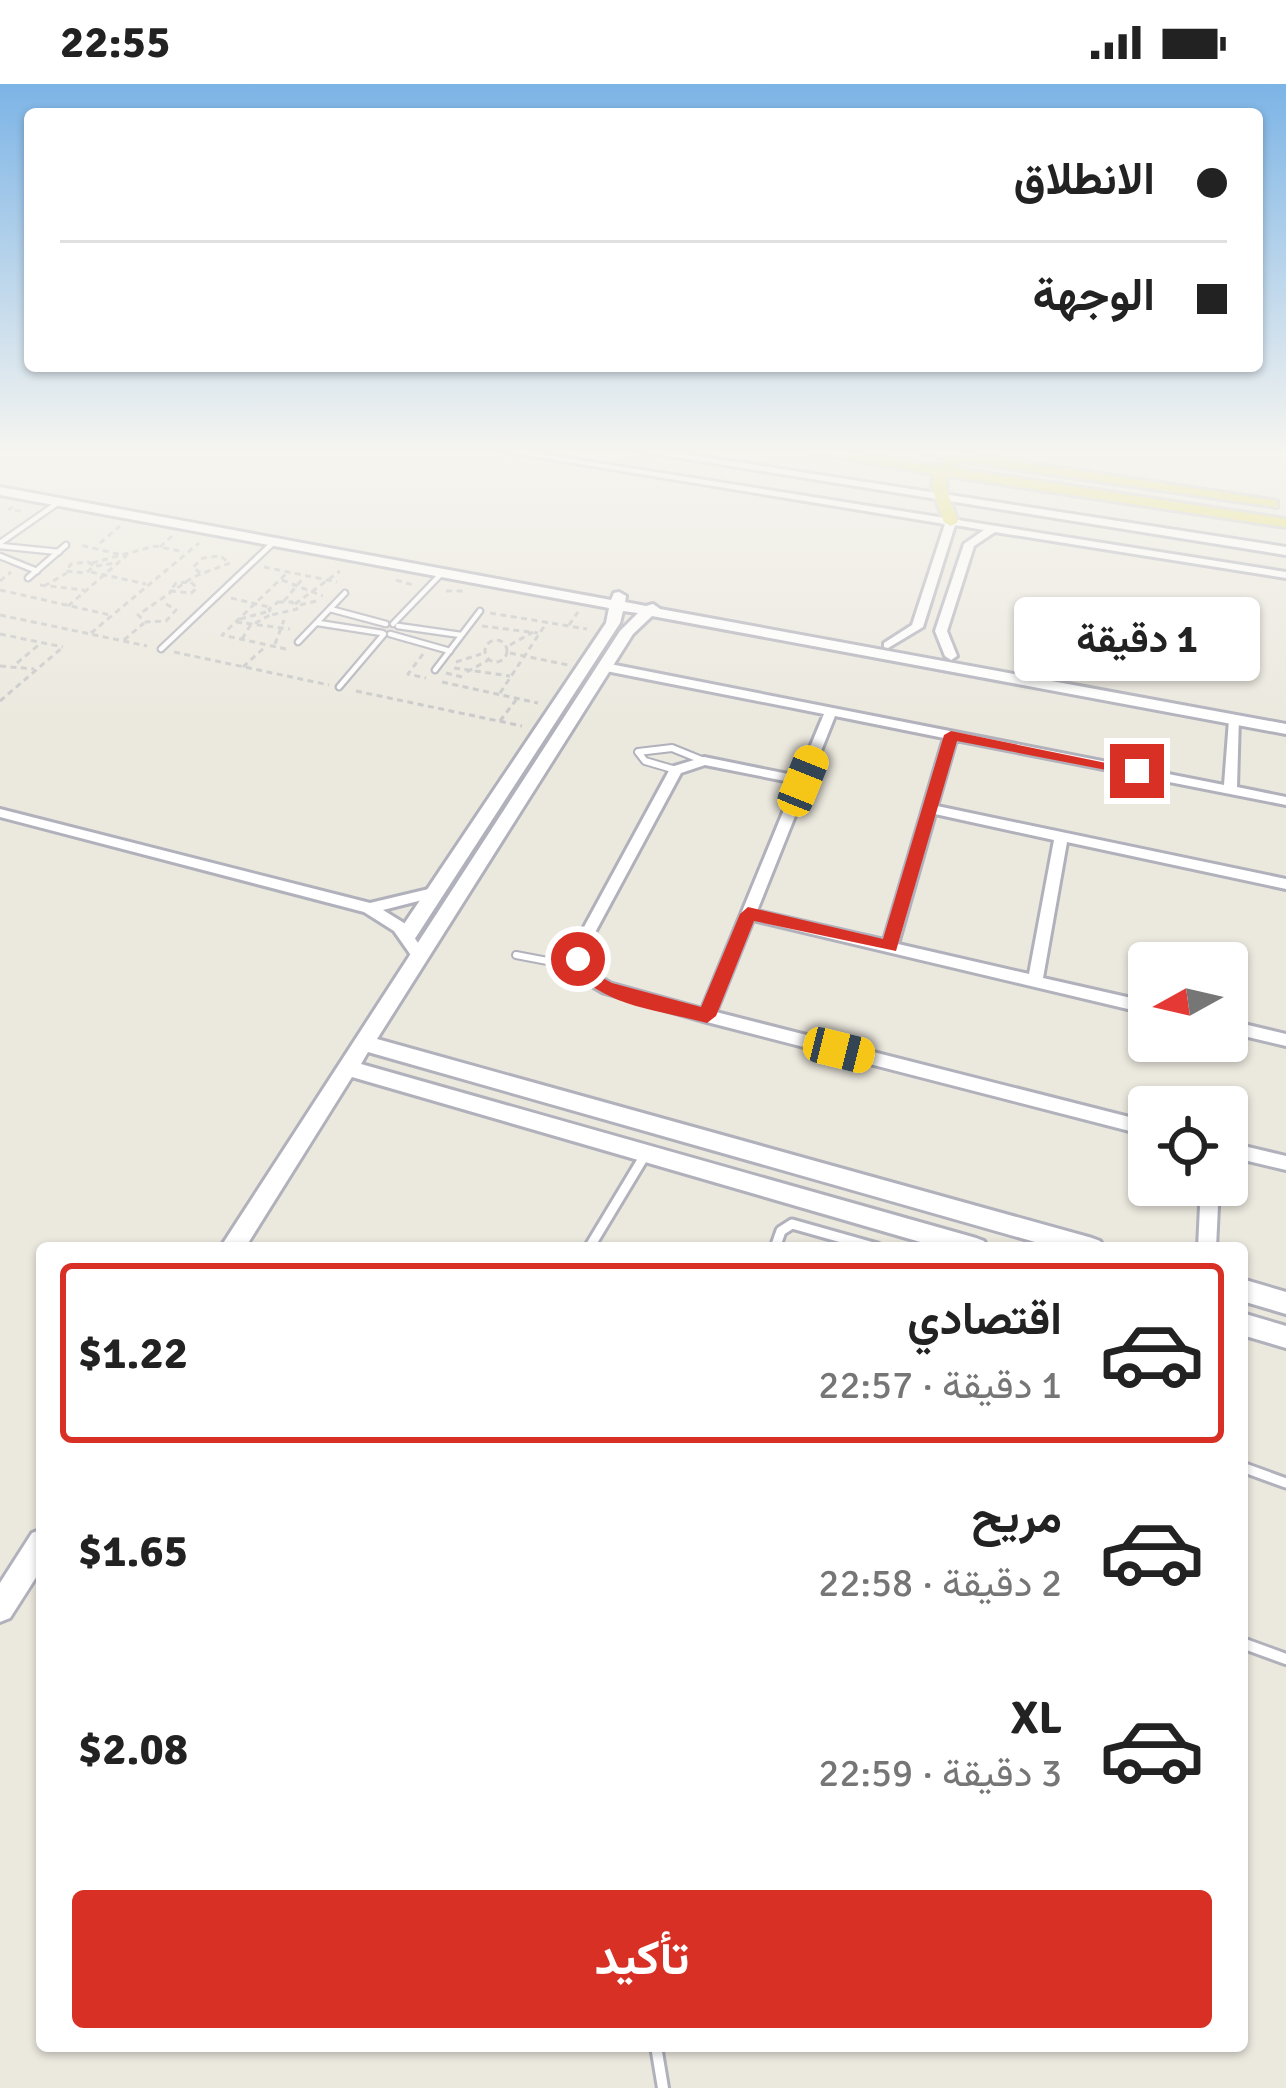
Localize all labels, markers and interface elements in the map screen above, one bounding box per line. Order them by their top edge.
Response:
text: 22:55 [60,15,170,70]
text: الانطلاق [1014,152,1155,207]
text: الوجهة [1033,268,1155,323]
callout: 1 دقيقة [1014,597,1260,681]
text: 1 دقيقة [1076,615,1198,663]
car [773,741,833,821]
route end [1110,744,1164,798]
route start [551,932,605,986]
north arrow [1128,942,1248,1062]
map controls [1128,942,1248,1206]
car [800,1024,878,1076]
button: locate [1128,1086,1248,1206]
text: اقتصادي [907,1292,1062,1347]
icon: car [1098,1299,1206,1407]
text: $1.22 [78,1326,188,1381]
text: 1 دقيقة · 22:57 [818,1361,1062,1409]
text: مريح [971,1490,1062,1545]
icon: car [1098,1497,1206,1605]
text: $1.65 [78,1524,188,1579]
text: 2 دقيقة · 22:58 [818,1559,1062,1607]
text: XL [1011,1691,1062,1746]
icon: car [1098,1695,1206,1803]
text: $2.08 [78,1722,188,1777]
text: 3 دقيقة · 22:59 [818,1749,1062,1797]
button: تأكيد [72,1890,1212,2028]

